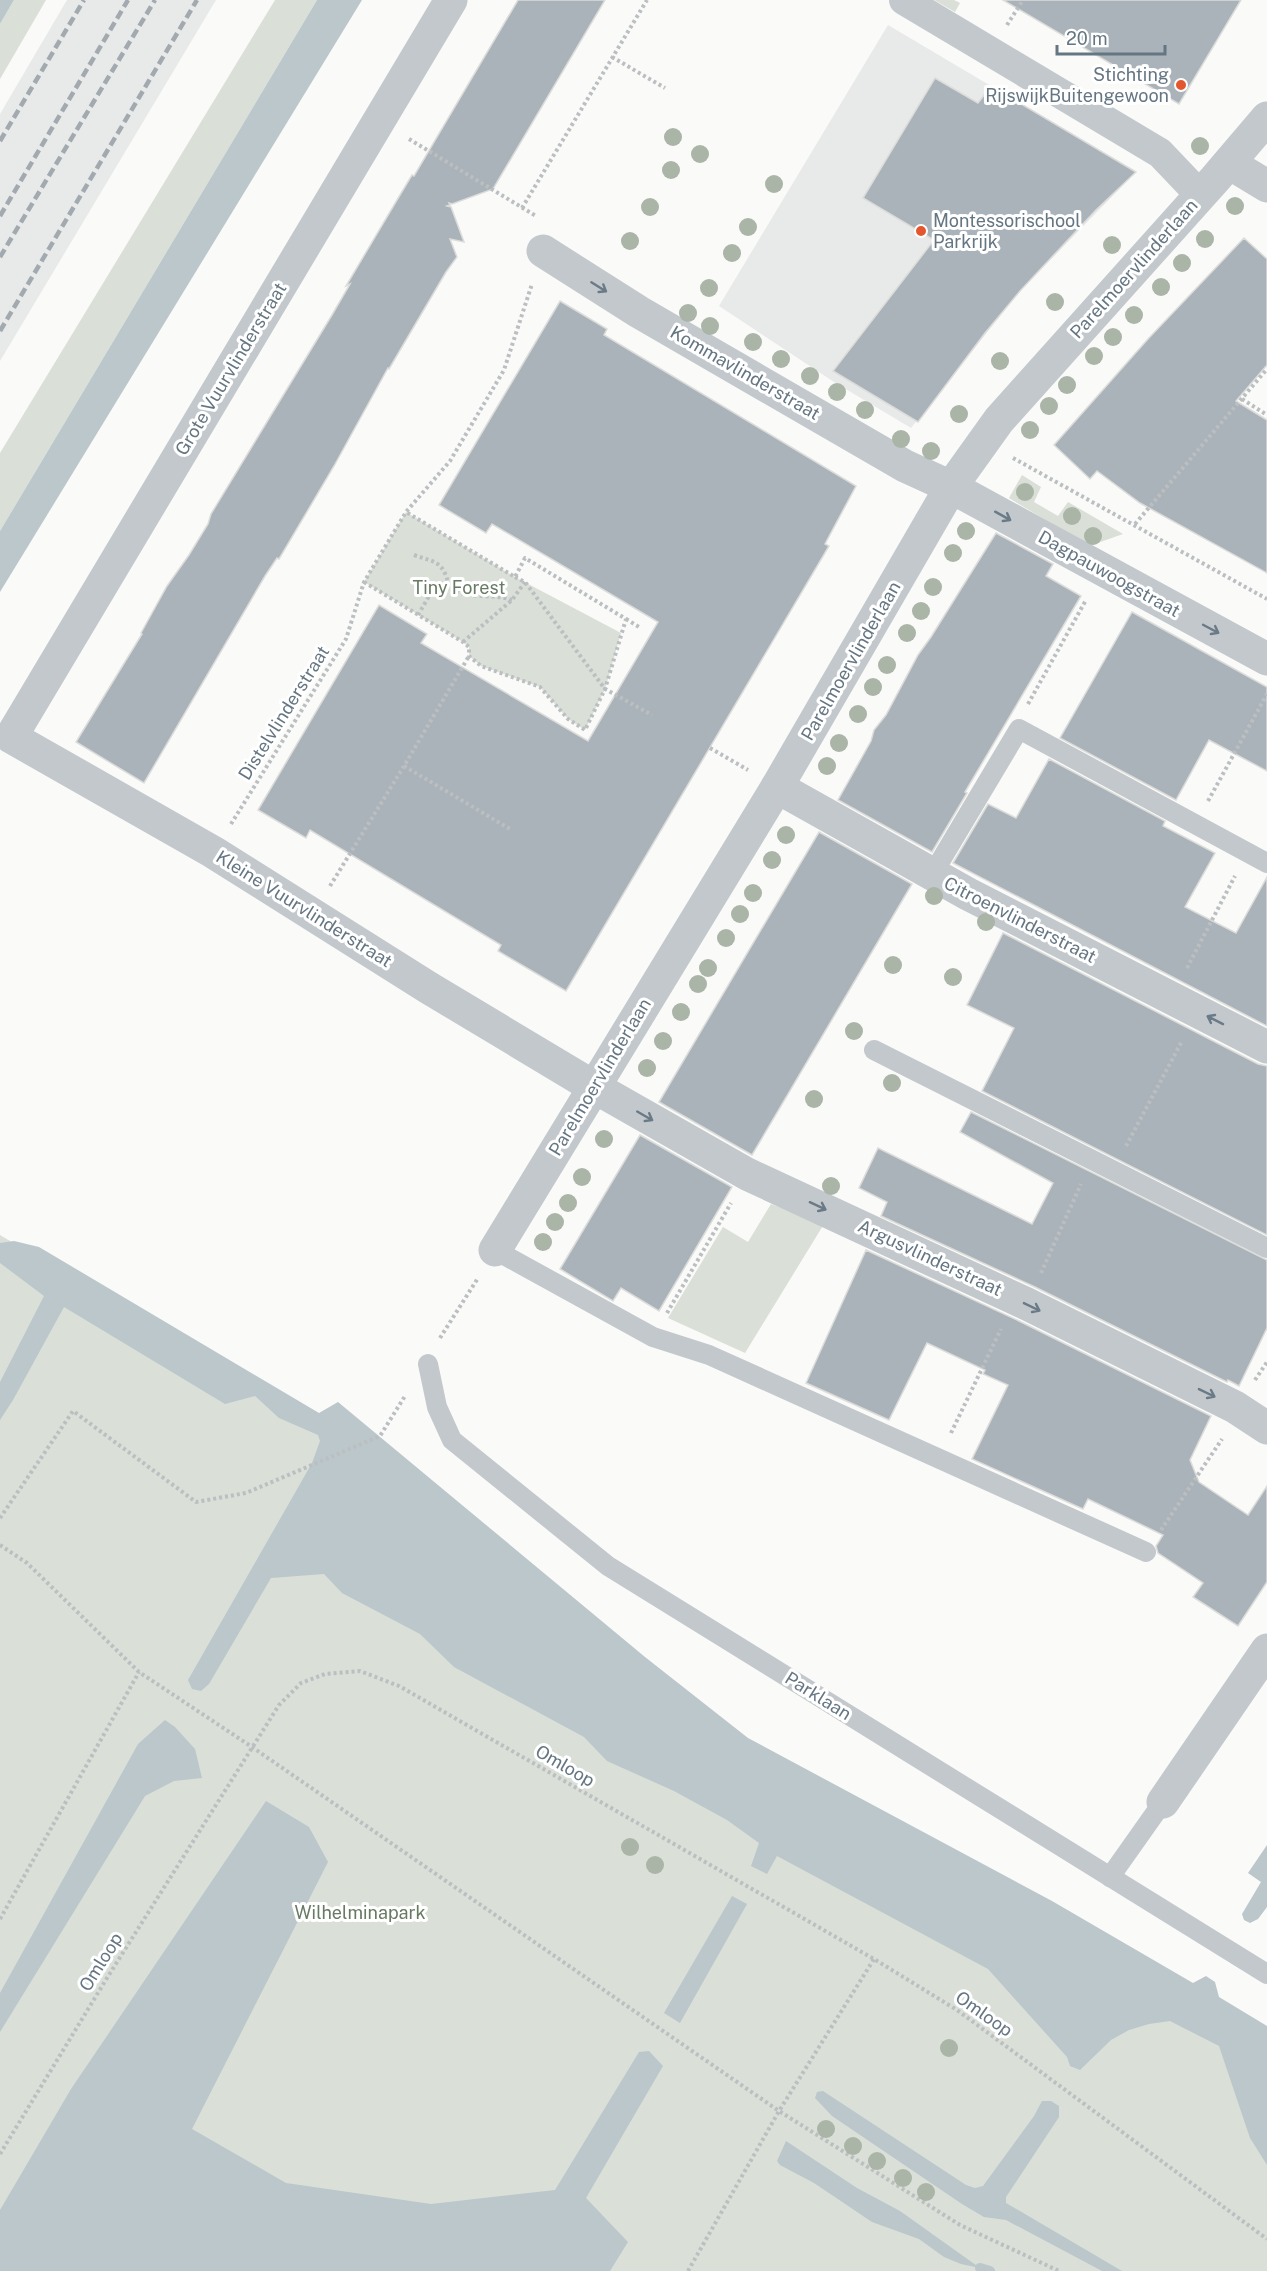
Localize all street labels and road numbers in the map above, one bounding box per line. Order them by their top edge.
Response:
street label: Parelmoervlinderlaan [1066,195,1202,343]
street label: Grote Vuurvlinderstraat [171,279,290,459]
street label: Kommavlinderstraat [667,321,824,424]
street label: Dagpauwoogstraat [1035,526,1184,621]
street label: Parelmoervlinderlaan [796,578,905,744]
street label: Distelvlinderstraat [234,642,333,784]
street label: Kleine Vuurvlinderstraat [212,846,396,971]
street label: Citroenvlinderstraat [941,872,1100,967]
street label: Parelmoervlinderlaan [544,994,655,1159]
street label: Argusvlinderstraat [855,1215,1006,1300]
street label: Parklaan [781,1667,855,1724]
street label: Omloop [532,1740,599,1791]
street label: Omloop [75,1929,127,1995]
street label: Omloop [952,1986,1017,2041]

